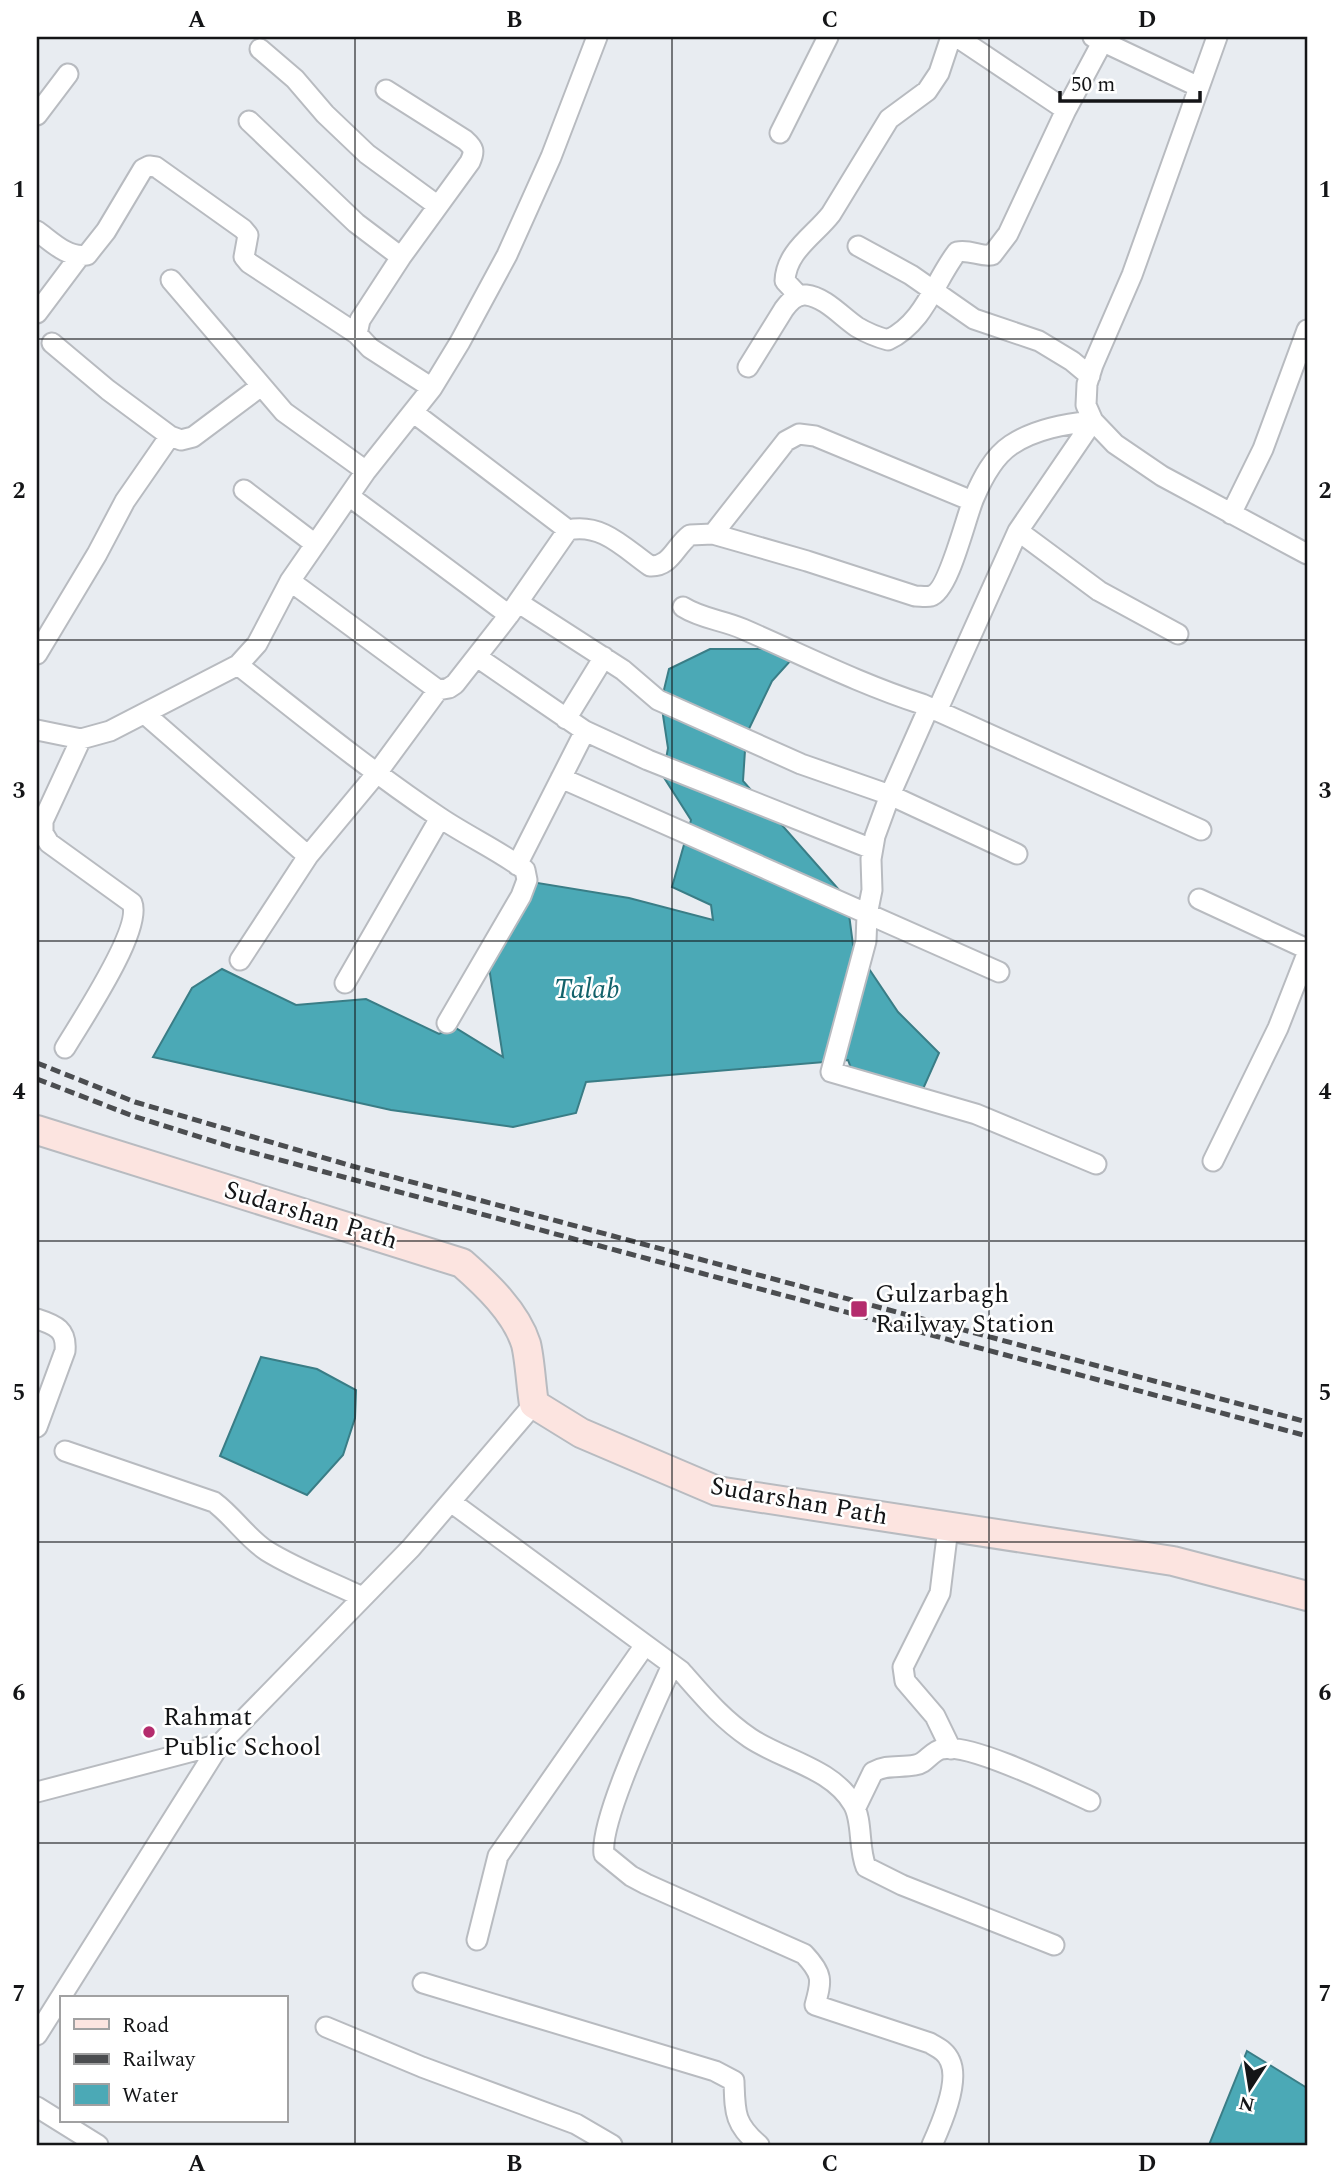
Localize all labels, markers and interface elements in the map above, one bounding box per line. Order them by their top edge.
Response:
text: A [188,3,206,38]
text: B [506,3,522,38]
text: C [822,3,838,38]
text: D [1138,3,1156,38]
scale bar [1060,60,1200,104]
text: 50 m [1071,69,1115,101]
text: 1 [13,173,25,208]
text: 1 [1319,173,1331,208]
text: 2 [13,474,26,509]
text: 2 [1319,474,1332,509]
text: 3 [13,774,26,809]
text: 3 [1319,774,1332,809]
water label: Talab [554,968,620,1011]
text: 4 [13,1075,26,1110]
text: 4 [1319,1075,1332,1110]
street label: Sudarshan Path [219,1170,403,1260]
place label: Gulzarbagh Railway Station [875,1274,1055,1344]
marker: Gulzarbagh Railway Station [849,1299,869,1319]
text: 5 [13,1376,25,1411]
text: 5 [1319,1376,1331,1411]
street label: Sudarshan Path [707,1466,891,1536]
text: 6 [13,1676,26,1711]
text: 6 [1319,1676,1332,1711]
place label: Rahmat Public School [163,1697,321,1767]
marker: Rahmat Public School [141,1724,157,1740]
text: 7 [13,1977,25,2012]
text: 7 [1319,1977,1331,2012]
legend [60,1996,287,2122]
text: Road [122,2010,169,2042]
text: Railway [122,2044,196,2076]
north arrow [1214,2052,1284,2122]
text: Water [122,2080,178,2112]
text: N [1236,2087,1257,2119]
text: A [188,2147,206,2182]
text: B [506,2147,522,2182]
text: C [822,2147,838,2182]
text: D [1138,2147,1156,2182]

